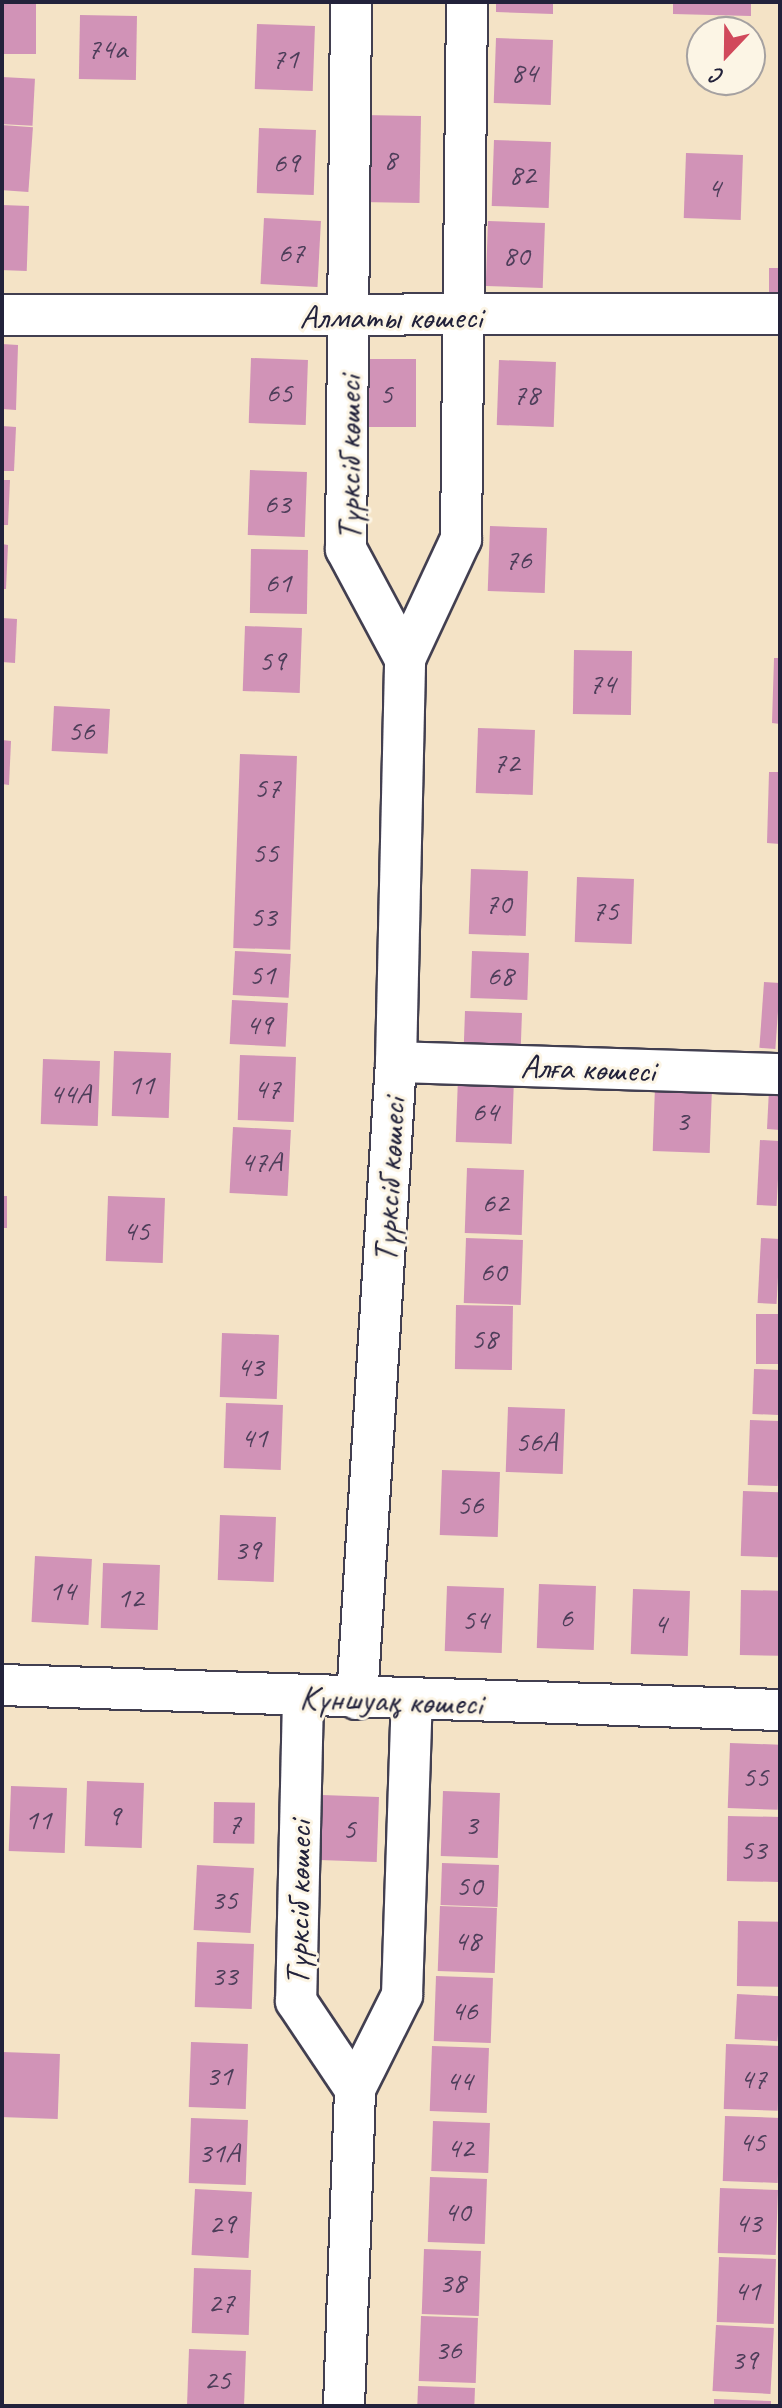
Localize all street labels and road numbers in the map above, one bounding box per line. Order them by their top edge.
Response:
street label: Алматы көшесі [300,297,482,337]
street label: Түрксіб көшесі [329,375,369,541]
street label: Алға көшесі [520,1045,656,1091]
street label: Түрксіб көшесі [364,1096,414,1264]
street label: Күншуақ көшесі [299,1676,483,1724]
street label: Түрксіб көшесі [276,1820,320,1986]

